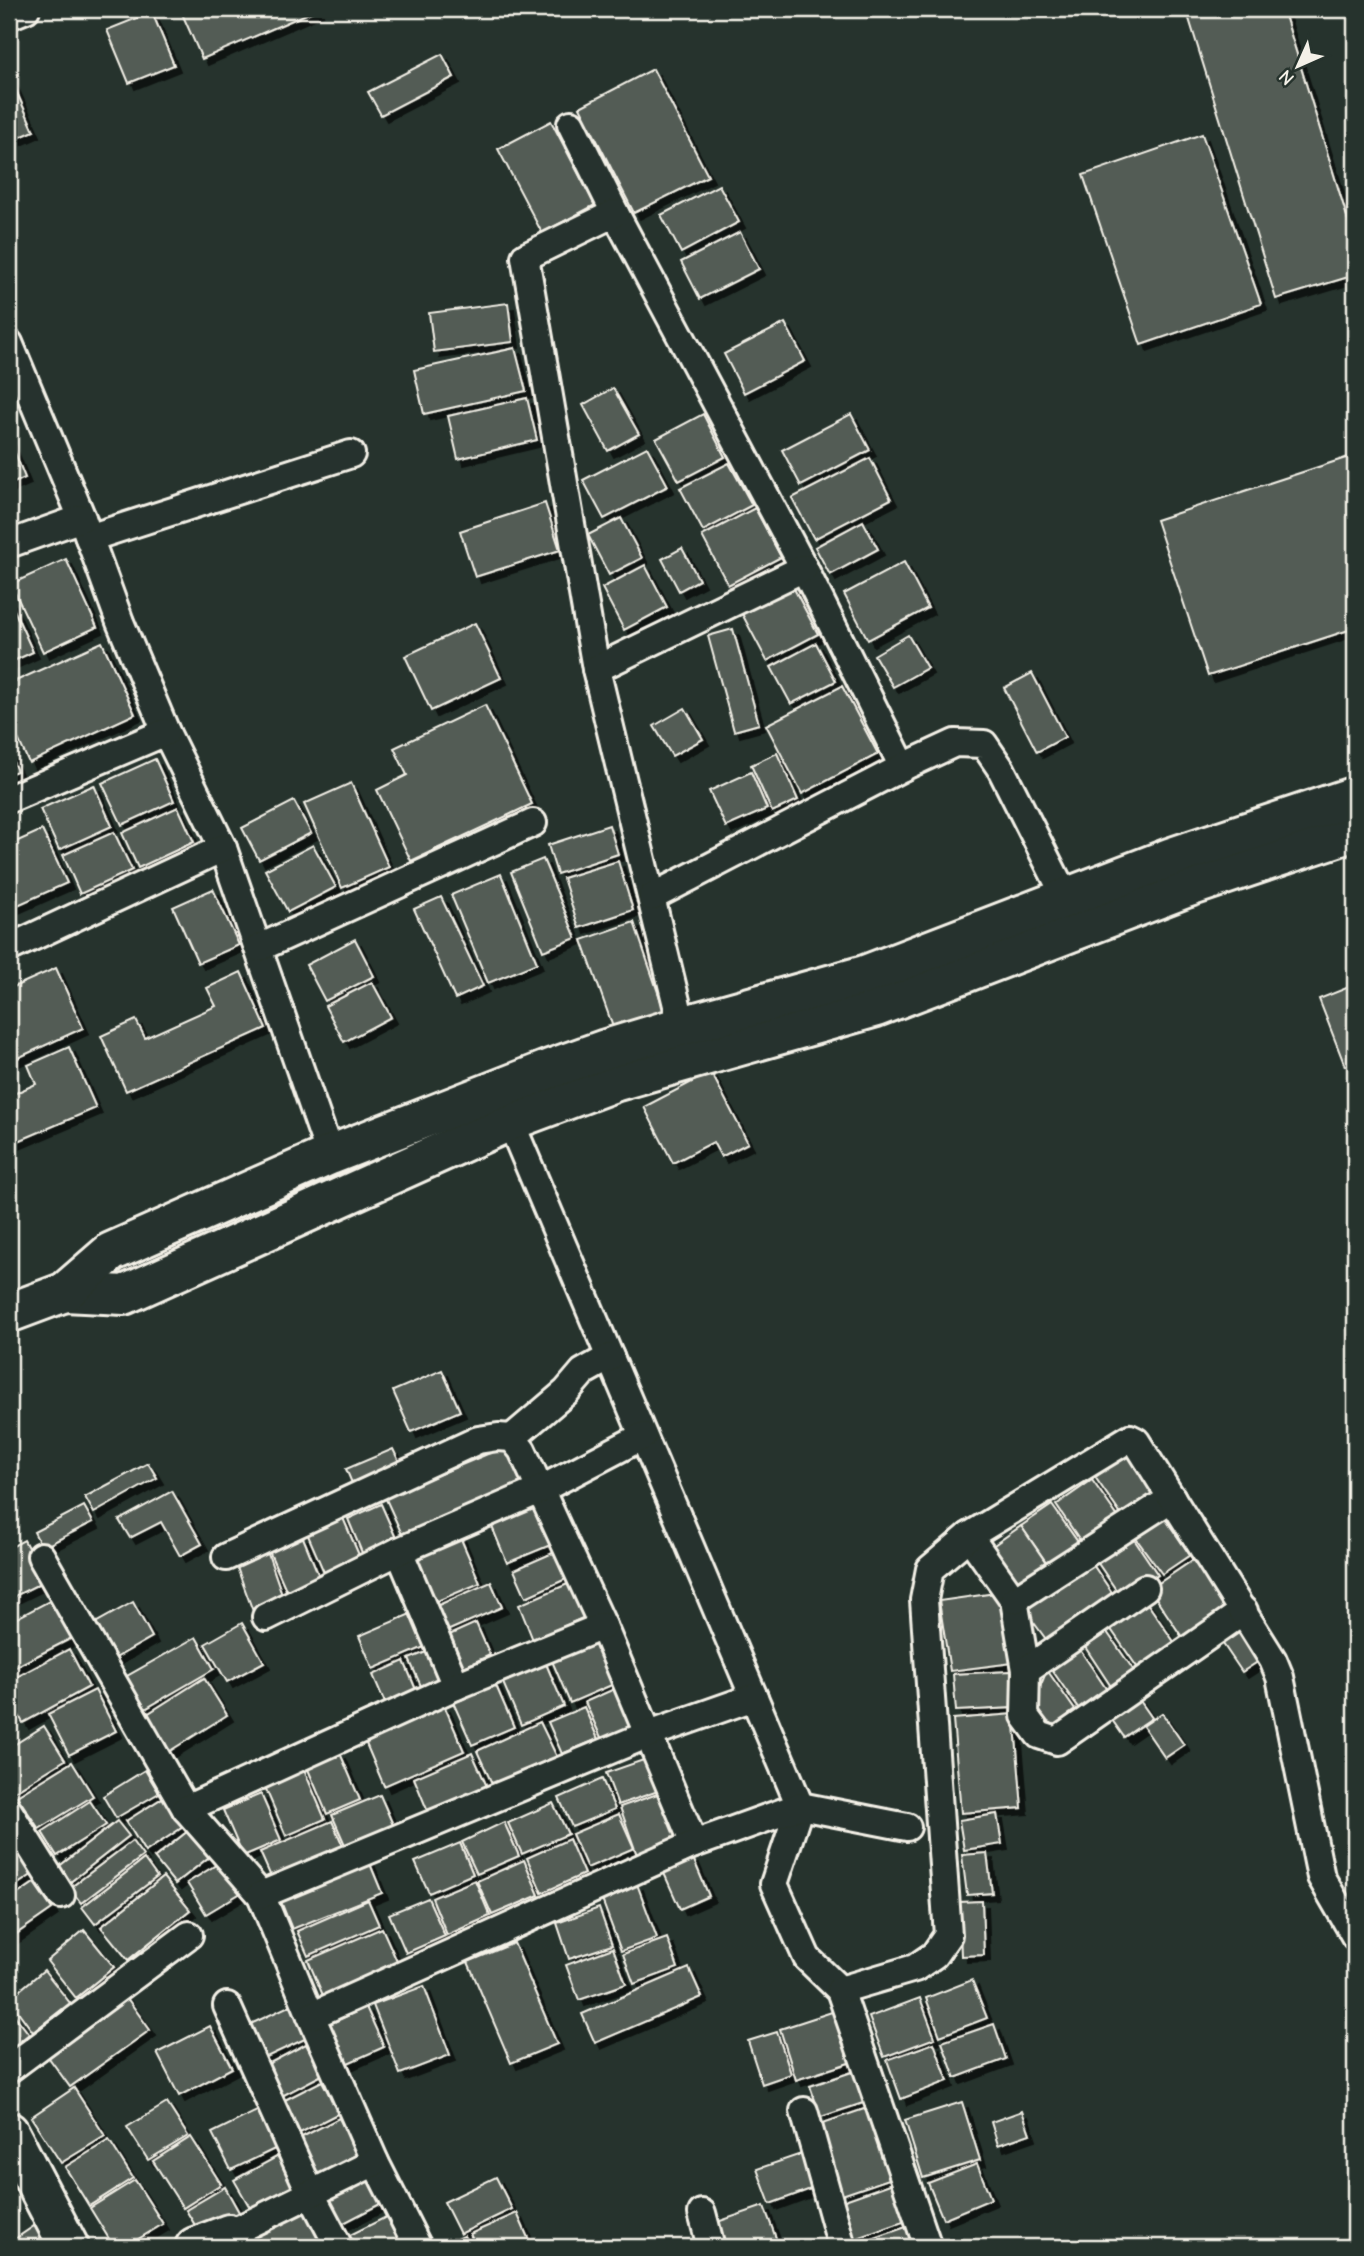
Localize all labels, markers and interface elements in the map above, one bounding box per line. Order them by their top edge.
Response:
north arrow [1262,32,1332,102]
text: N [1275,65,1299,89]

